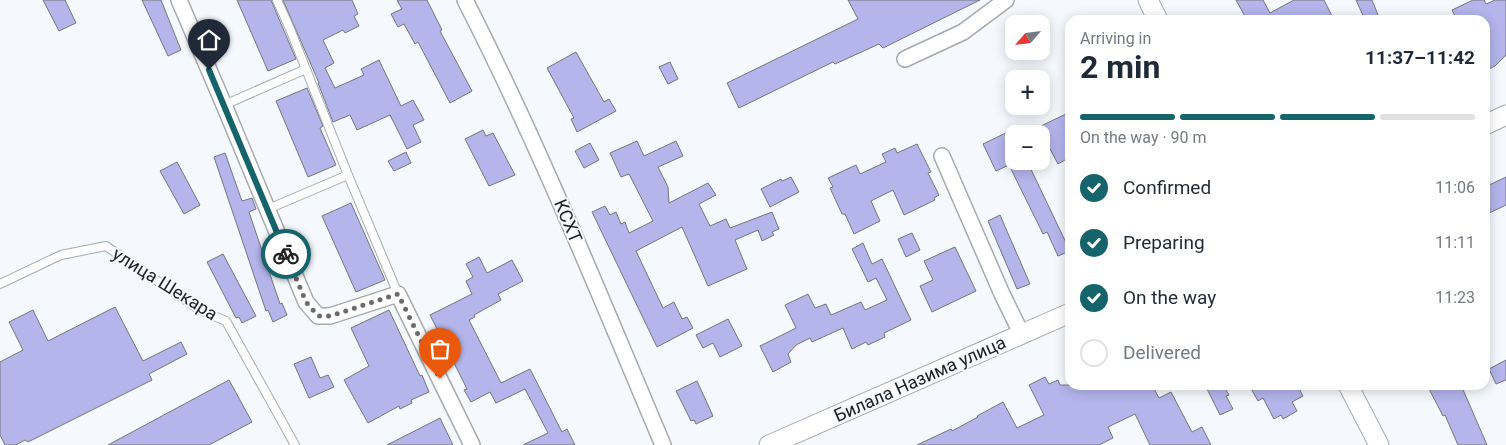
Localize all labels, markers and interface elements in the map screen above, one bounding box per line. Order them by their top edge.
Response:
north arrow [1005,15,1050,60]
map controls [1005,15,1050,170]
pin [188,19,230,70]
icon: home [195,26,223,54]
text: Arriving in [1080,29,1151,48]
text: 11:37–11:42 [1365,46,1475,69]
text: 2 min [1080,48,1160,86]
button: + [1005,70,1050,115]
button: − [1005,125,1050,170]
text: On the way · 90 m [1080,128,1207,147]
icon: check [1080,174,1108,202]
text: Confirmed [1123,176,1211,199]
text: 11:06 [1435,178,1475,197]
street label: КСХТ [550,196,587,246]
courier [261,229,311,279]
icon: check [1080,229,1108,257]
text: Preparing [1123,231,1205,254]
text: 11:11 [1435,233,1475,252]
icon: bike [272,240,300,268]
street label: улица Шекара [109,243,222,324]
icon: check [1080,284,1108,312]
text: On the way [1123,286,1216,309]
text: 11:23 [1435,288,1475,307]
pin [419,328,461,379]
street label: Билала Назима улица [831,331,1009,426]
icon: bag [426,335,454,363]
text: Delivered [1123,341,1201,364]

